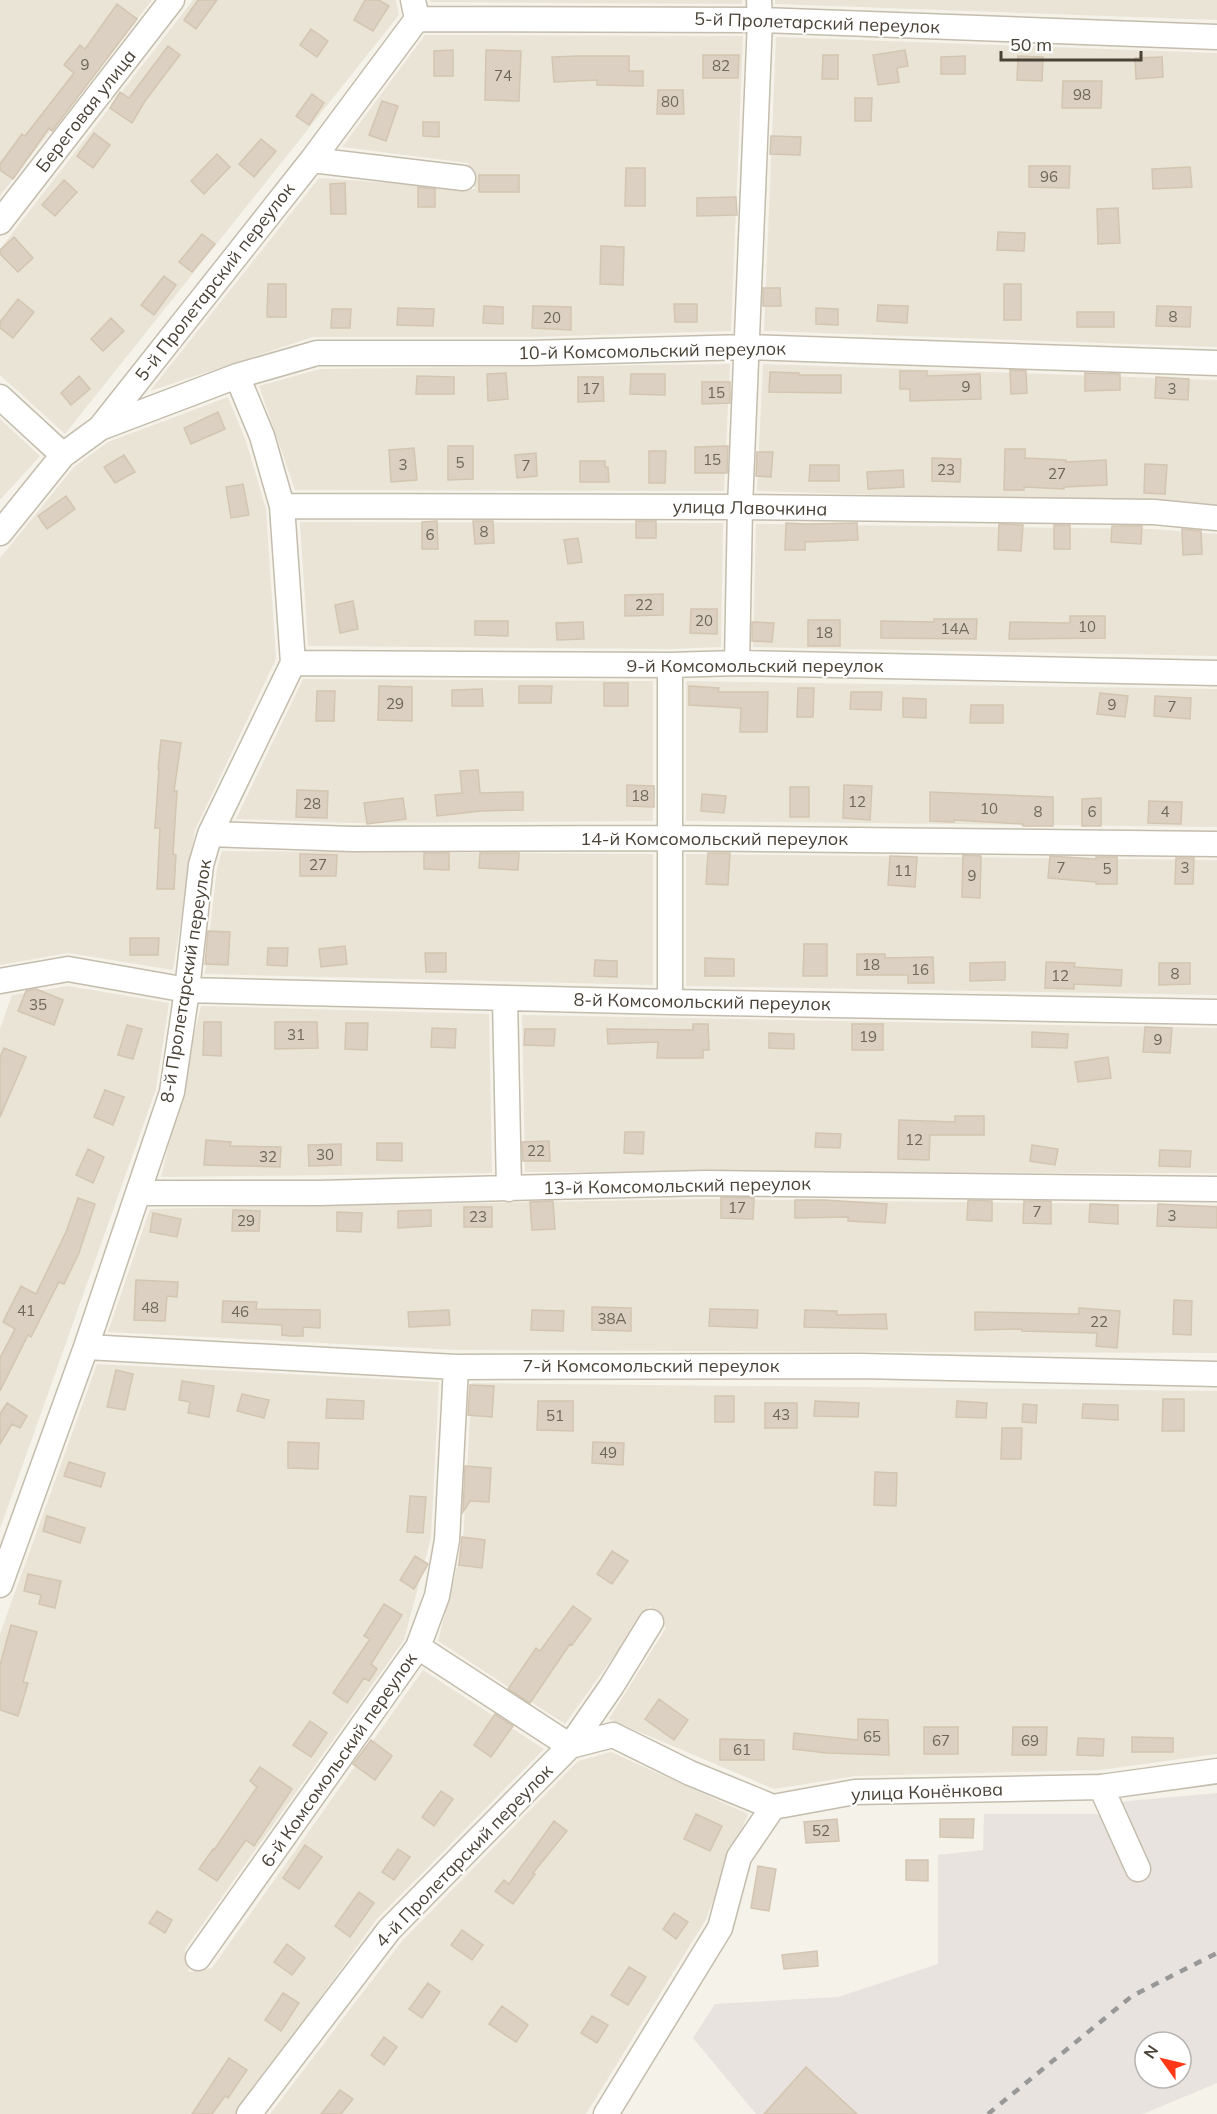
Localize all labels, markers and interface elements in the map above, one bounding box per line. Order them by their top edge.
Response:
street label: 5-й Пролетарский переулок [694,7,941,38]
scale bar [1001,24,1140,62]
text: 50 m [1010,33,1052,56]
street label: Береговая улица [30,45,141,177]
house number: 9 [80,55,90,74]
house number: 82 [712,56,730,75]
house number: 74 [494,66,512,85]
house number: 98 [1073,85,1091,104]
house number: 80 [661,92,679,111]
house number: 96 [1040,167,1058,186]
street label: 5-й Пролетарский переулок [130,177,300,386]
house number: 8 [1168,307,1178,326]
house number: 20 [543,308,561,327]
street label: 10-й Комсомольский переулок [518,337,786,364]
house number: 9 [961,377,971,396]
house number: 17 [582,379,600,398]
house number: 3 [1167,379,1177,398]
house number: 15 [707,383,725,402]
house number: 15 [703,450,721,469]
house number: 5 [455,453,465,472]
house number: 3 [398,455,408,474]
house number: 7 [521,456,531,475]
house number: 23 [937,460,955,479]
house number: 27 [1048,464,1066,483]
street label: улица Лавочкина [673,495,828,520]
house number: 8 [479,522,489,541]
house number: 6 [425,525,435,544]
house number: 22 [635,595,653,614]
house number: 20 [695,611,713,630]
house number: 10 [1078,617,1096,636]
house number: 14А [940,619,970,638]
house number: 18 [815,623,833,642]
street label: 9-й Комсомольский переулок [627,654,884,677]
house number: 29 [386,694,404,713]
house number: 9 [1107,695,1117,714]
house number: 7 [1167,697,1177,716]
house number: 18 [631,786,649,805]
house number: 12 [848,792,866,811]
house number: 28 [303,794,321,813]
house number: 10 [980,799,998,818]
house number: 8 [1033,802,1043,821]
house number: 6 [1087,802,1097,821]
house number: 4 [1160,802,1170,821]
street label: 14-й Комсомольский переулок [580,827,848,850]
house number: 27 [309,855,327,874]
street label: 8-й Пролетарский переулок [155,857,216,1104]
house number: 7 [1056,858,1066,877]
house number: 3 [1180,858,1190,877]
house number: 5 [1102,859,1112,878]
house number: 11 [894,861,912,880]
house number: 9 [967,866,977,885]
house number: 18 [862,955,880,974]
house number: 16 [911,960,929,979]
house number: 8 [1170,964,1180,983]
house number: 12 [1051,966,1069,985]
street label: 8-й Комсомольский переулок [573,988,831,1015]
house number: 35 [29,995,47,1014]
house number: 31 [287,1025,305,1044]
house number: 19 [859,1027,877,1046]
house number: 9 [1153,1030,1163,1049]
house number: 12 [905,1130,923,1149]
house number: 22 [527,1141,545,1160]
house number: 30 [316,1145,334,1164]
house number: 32 [259,1147,277,1166]
street label: 13-й Комсомольский переулок [543,1172,811,1199]
house number: 17 [728,1198,746,1217]
house number: 7 [1032,1202,1042,1221]
house number: 3 [1167,1206,1177,1225]
house number: 23 [469,1207,487,1226]
house number: 29 [237,1211,255,1230]
house number: 48 [141,1298,159,1317]
house number: 41 [17,1301,35,1320]
house number: 46 [231,1302,249,1321]
house number: 38А [597,1309,627,1328]
house number: 22 [1090,1312,1108,1331]
street label: 7-й Комсомольский переулок [523,1354,780,1377]
house number: 43 [772,1405,790,1424]
house number: 51 [546,1406,564,1425]
house number: 49 [599,1443,617,1462]
street label: 6-й Комсомольский переулок [255,1648,422,1872]
house number: 65 [863,1727,881,1746]
house number: 67 [932,1731,950,1750]
house number: 69 [1021,1731,1039,1750]
house number: 61 [733,1740,751,1759]
street label: 4-й Пролетарский переулок [370,1759,558,1952]
street label: улица Конёнкова [851,1777,1003,1806]
house number: 52 [812,1821,830,1840]
north arrow [1133,2030,1193,2090]
text: N [1139,2041,1162,2062]

